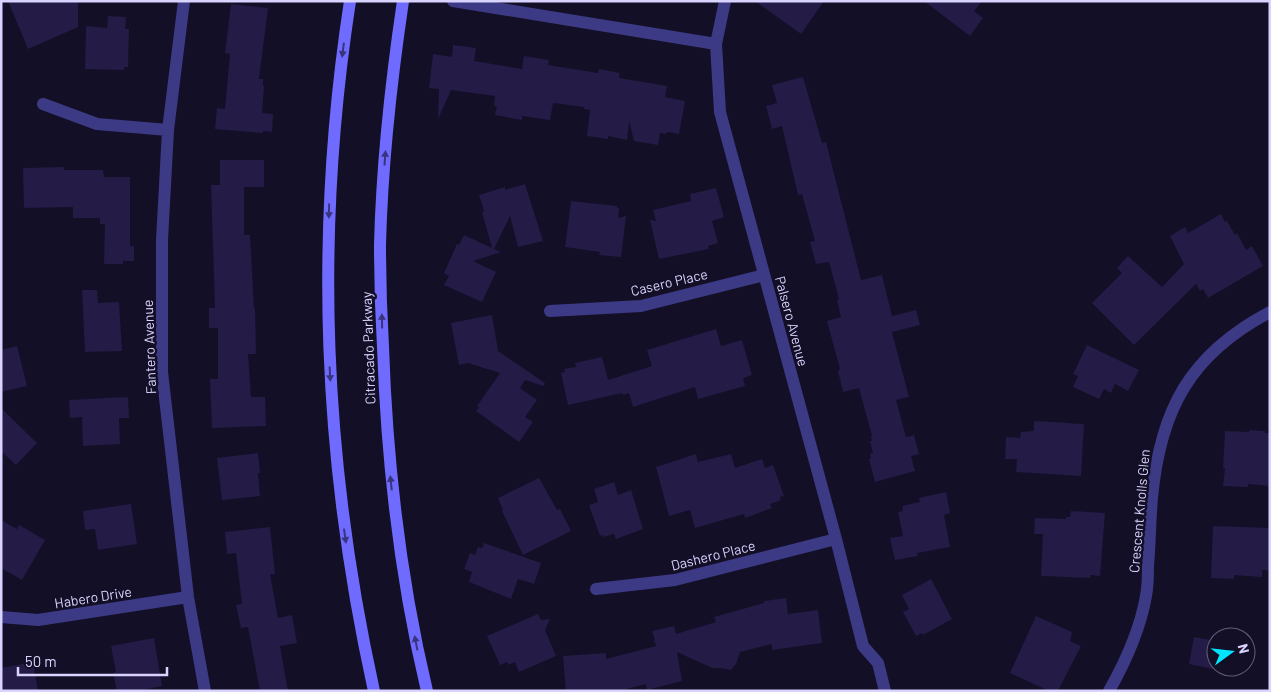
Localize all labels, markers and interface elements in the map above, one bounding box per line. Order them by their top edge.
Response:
one-way arrow [339,42,347,58]
one-way arrow [382,150,390,166]
one-way arrow [325,204,333,220]
street label: Casero Place [629,265,709,299]
street label: Palsero Avenue [772,274,812,368]
street label: Citracado Parkway [358,291,378,405]
street label: Fantero Avenue [139,299,159,395]
one-way arrow [378,312,386,328]
one-way arrow [327,366,335,382]
street label: Crescent Knolls Glen [1125,448,1153,574]
one-way arrow [387,474,395,490]
one-way arrow [341,528,349,544]
street label: Dashero Place [669,536,757,574]
street label: Habero Drive [53,583,133,611]
north arrow [1206,627,1256,677]
one-way arrow [412,636,420,651]
text: N [1235,642,1253,655]
scale bar [18,644,166,676]
text: 50 m [25,652,57,670]

